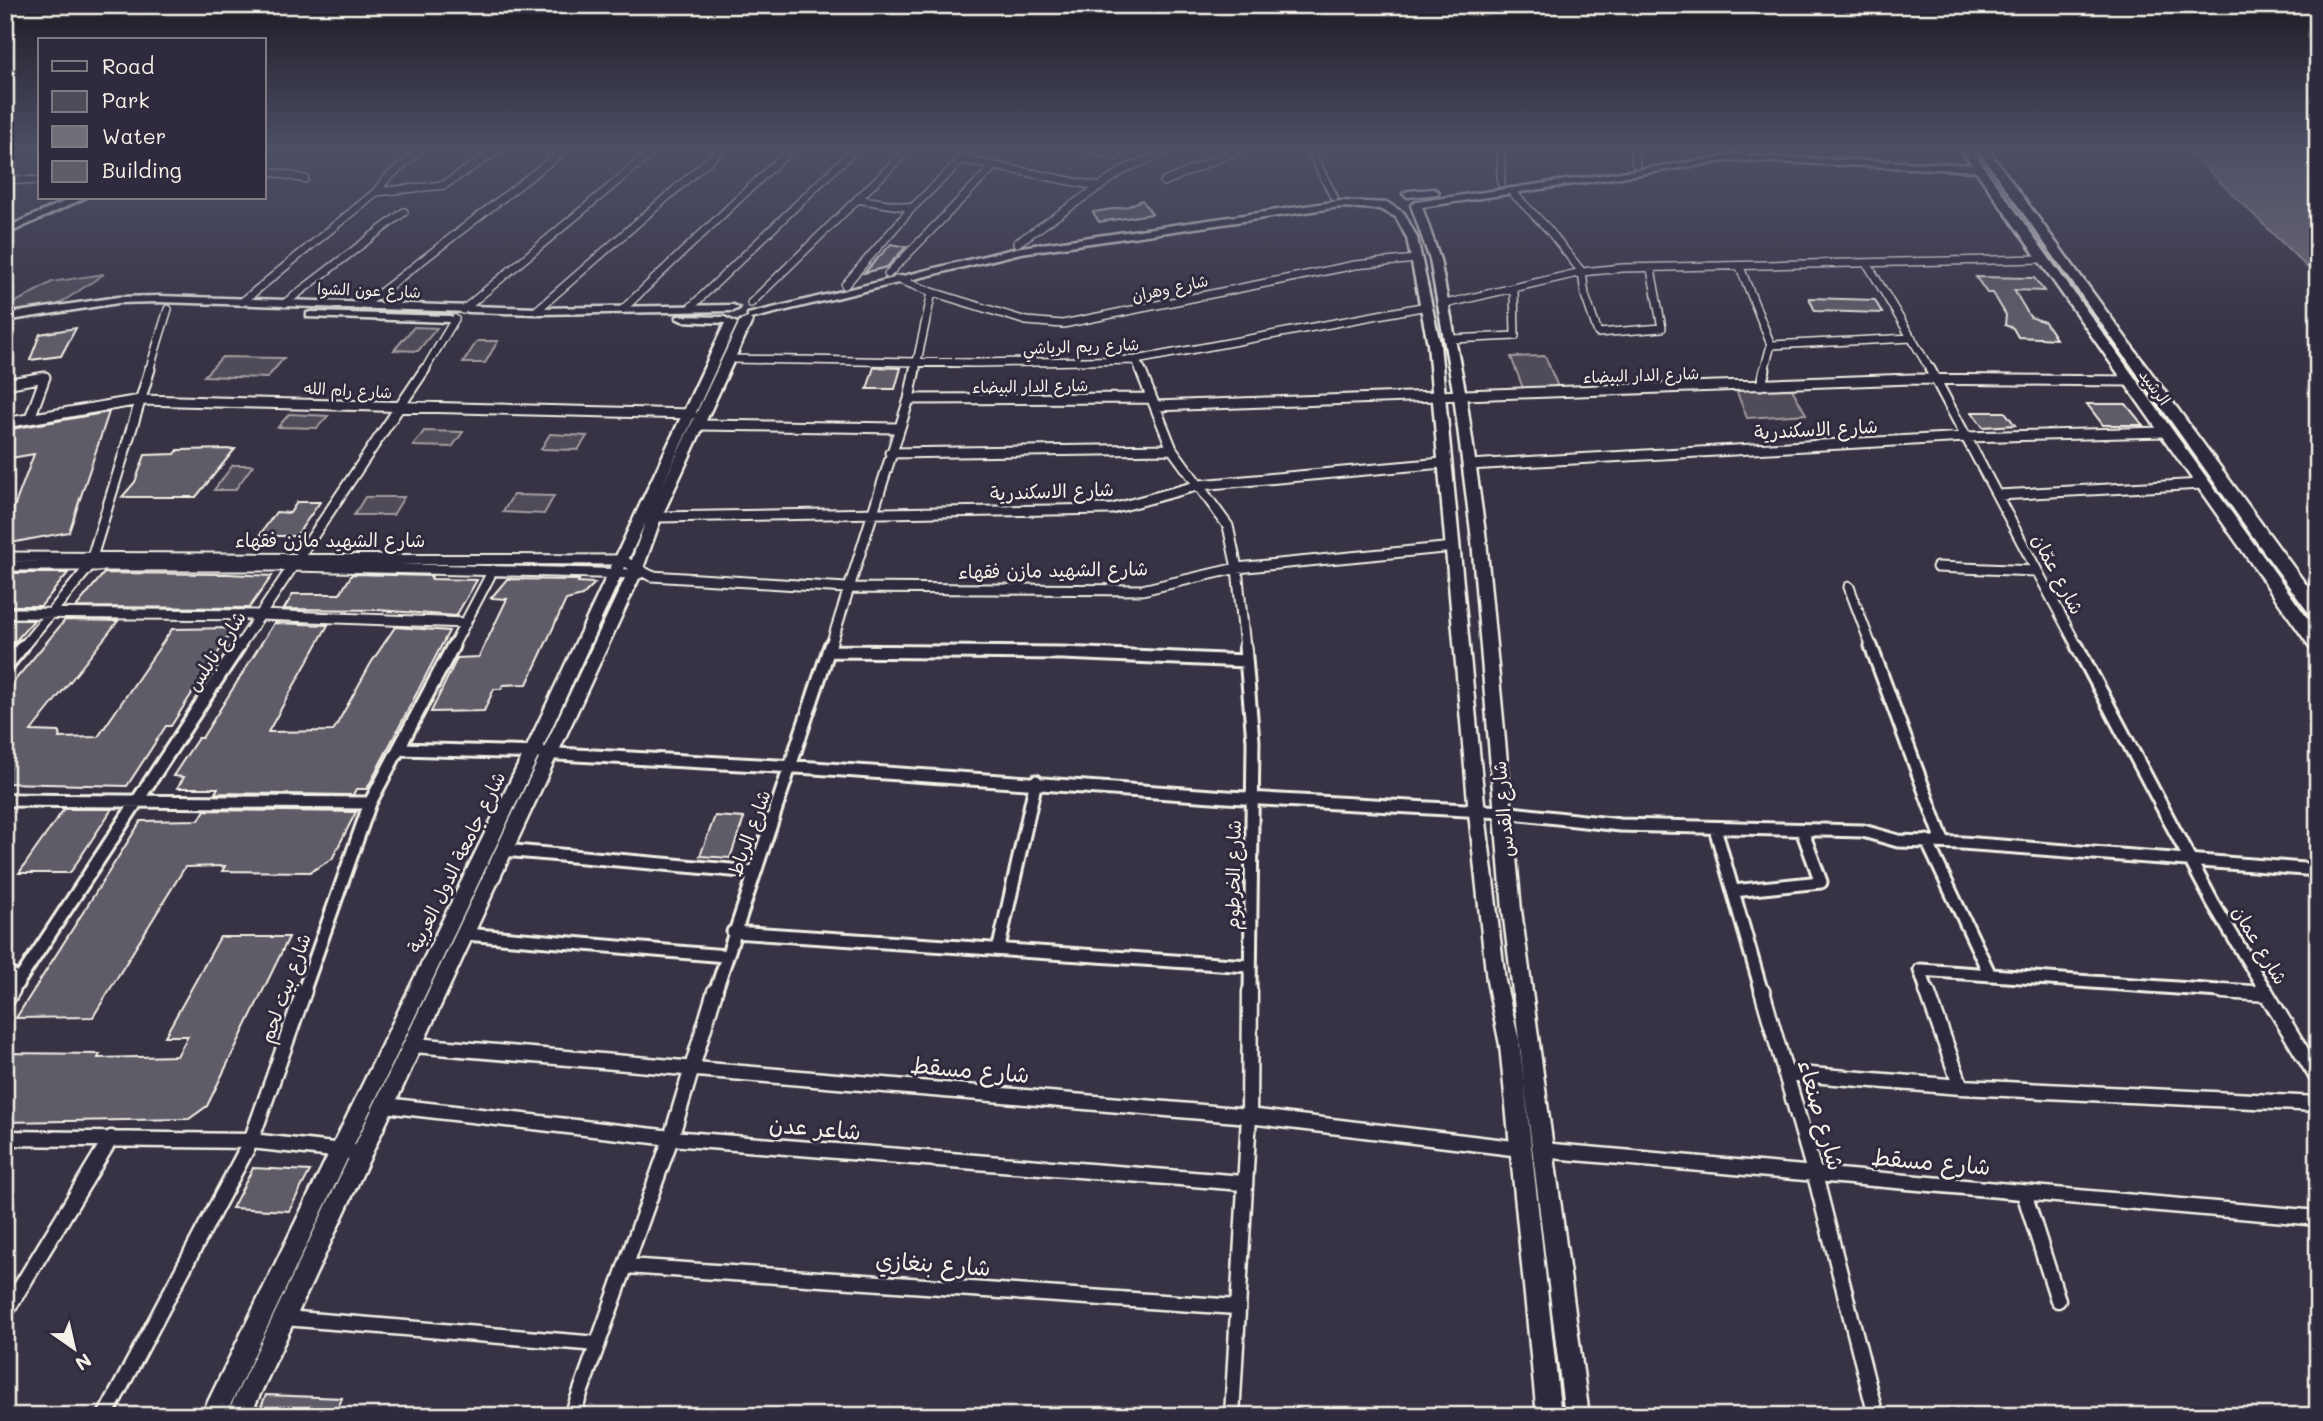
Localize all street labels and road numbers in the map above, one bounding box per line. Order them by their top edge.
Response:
street label: شارع وهران [1130,269,1210,308]
street label: شارع عون الشوا [317,277,421,304]
street label: شارع ريم الرياشي [1022,333,1140,363]
street label: شارع الدار البيضاء [1582,362,1700,389]
street label: الرشيد [2135,364,2176,409]
street label: شارع الدار البيضاء [972,374,1088,399]
street label: شارع رام الله [303,377,393,405]
street label: شارع الاسكندرية [1753,413,1879,446]
street label: شارع الاسكندرية [990,476,1114,507]
street label: شارع الشهيد مازن فقهاء [235,527,425,554]
street label: شارع عمّان [2025,529,2090,619]
street label: شارع الشهيد مازن فقهاء [958,555,1148,586]
street label: شارع نابلس [180,606,253,697]
street label: شارع القدس [1486,760,1521,858]
street label: شارع جامعة الدول العربية [401,767,512,957]
street label: شارع الرباط [721,786,778,880]
street label: شارع الخرطوم [1219,820,1249,930]
street label: شارع عمان [2225,901,2294,990]
street label: شارع بيت لحم [253,930,319,1047]
street label: شارع مسقط [909,1049,1031,1091]
street label: شارع صنعاء [1790,1056,1852,1174]
street label: شاعر عدن [768,1108,862,1146]
street label: شارع مسقط [1870,1141,1992,1183]
street label: شارع بنغازي [874,1244,992,1285]

